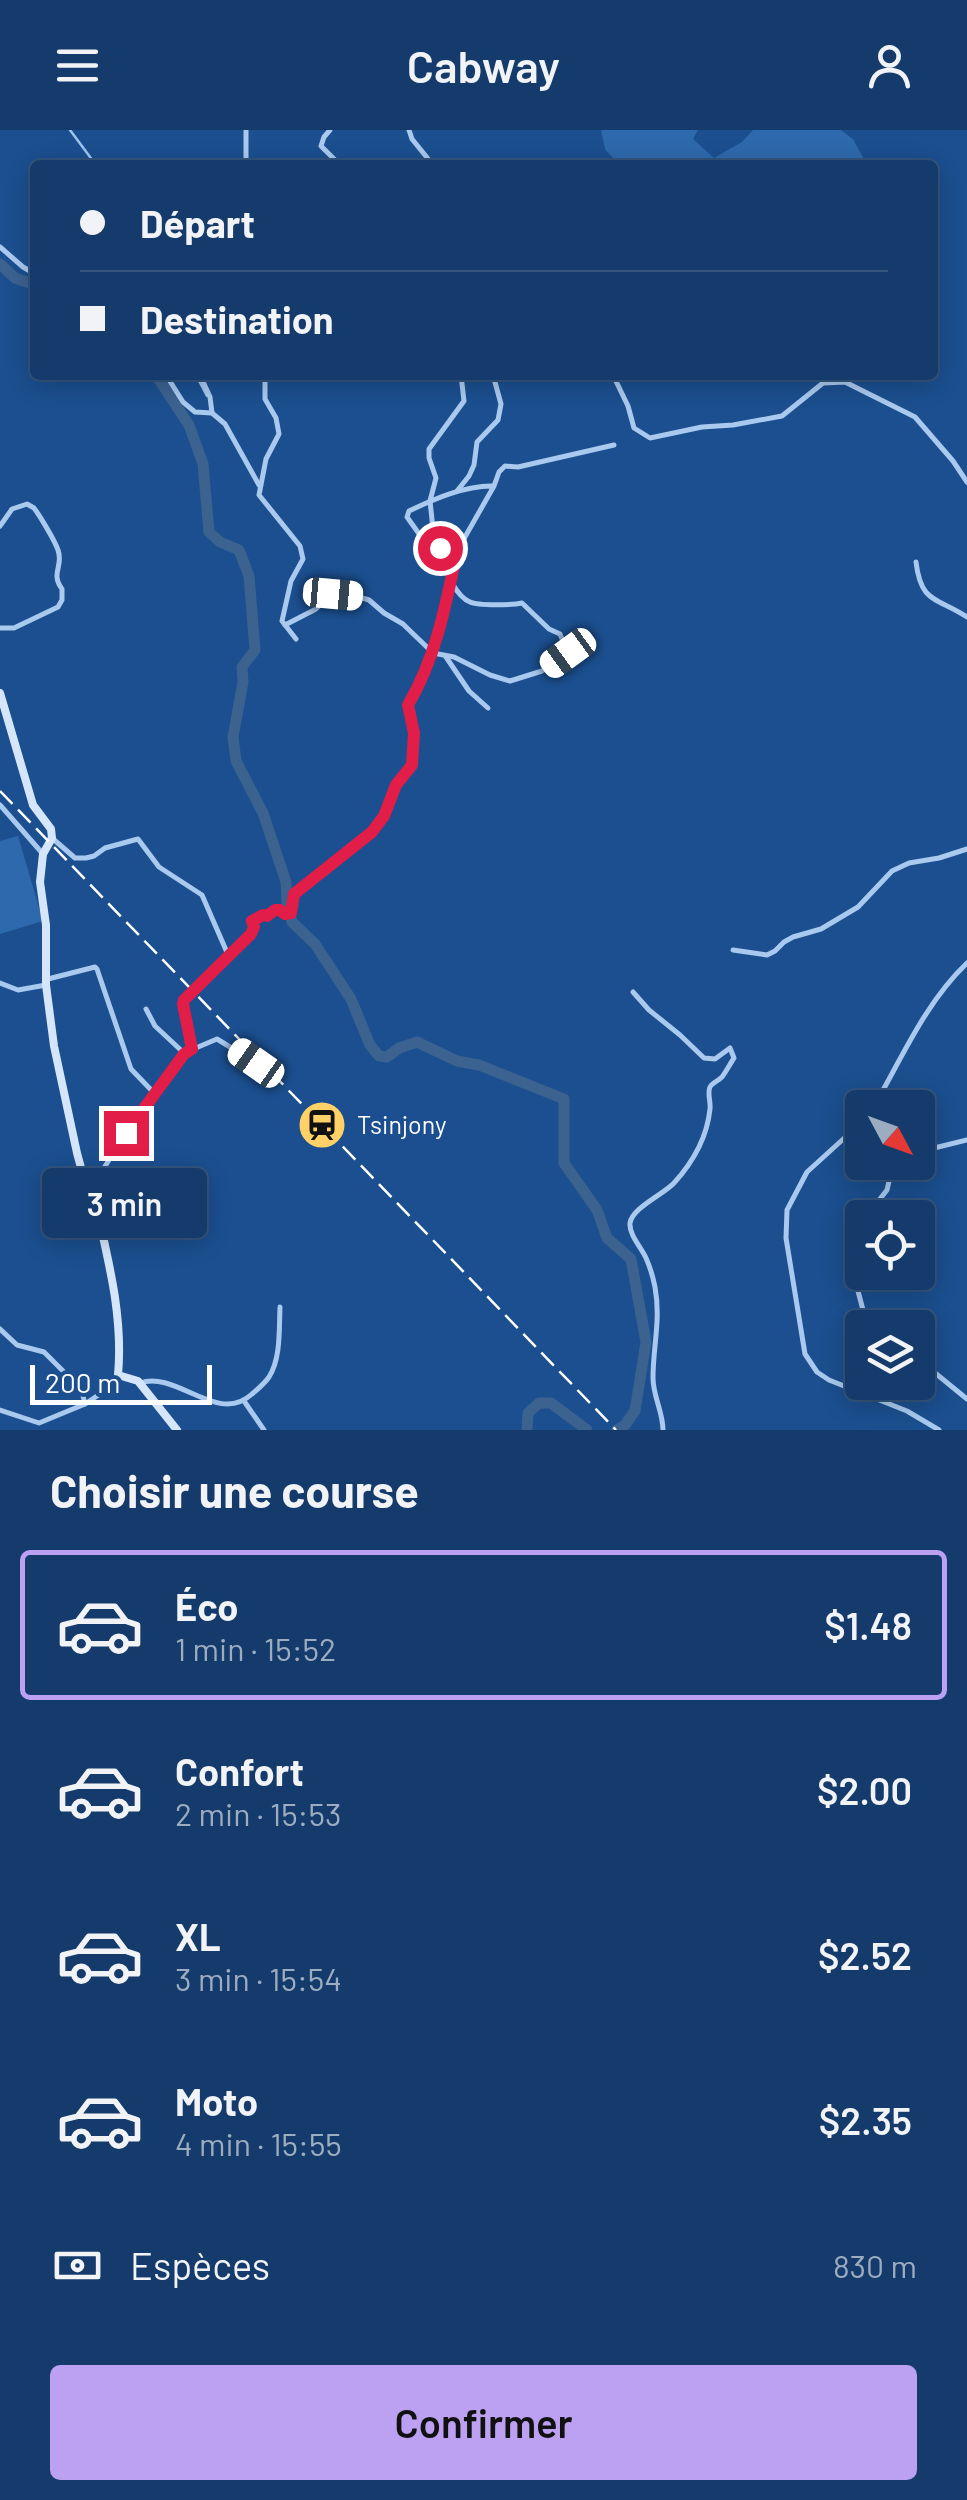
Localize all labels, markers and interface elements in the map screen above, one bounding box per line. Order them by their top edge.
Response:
icon: menu [50,38,105,93]
text: Cabway [407,38,560,92]
icon: person [862,38,917,93]
text: Départ [140,200,255,246]
text: Destination [140,296,334,342]
route start [418,526,463,571]
car [302,576,364,612]
car [535,623,601,683]
car [223,1034,289,1092]
north arrow [845,1090,935,1180]
map controls [845,1090,935,1400]
station icon: Tsinjony [296,1099,348,1151]
place label: Tsinjony [357,1109,446,1139]
route end [104,1111,149,1156]
callout: 3 min [44,1168,208,1238]
text: 3 min [87,1184,162,1222]
button: locate [845,1200,935,1290]
button: layers [845,1310,935,1400]
scale bar [30,1360,212,1404]
text: 200 m [45,1365,120,1399]
text: Choisir une course [50,1463,419,1517]
icon: car [55,1580,145,1670]
text: Éco [175,1583,239,1629]
text: $1.48 [824,1602,912,1648]
text: 1 min · 15:52 [175,1629,336,1667]
icon: car [55,1745,145,1835]
text: Confort [175,1748,304,1794]
text: $2.00 [817,1767,912,1813]
text: 2 min · 15:53 [175,1794,341,1832]
icon: car [55,1910,145,2000]
text: XL [175,1913,221,1959]
text: $2.52 [818,1932,912,1978]
text: 3 min · 15:54 [175,1959,342,1997]
icon: car [55,2075,145,2165]
text: Moto [175,2078,258,2124]
text: $2.35 [819,2097,912,2143]
text: 4 min · 15:55 [175,2124,342,2162]
icon: cash [50,2238,105,2293]
text: Espèces [130,2242,270,2288]
text: 830 m [833,2246,917,2284]
button: Confirmer [50,2365,917,2480]

